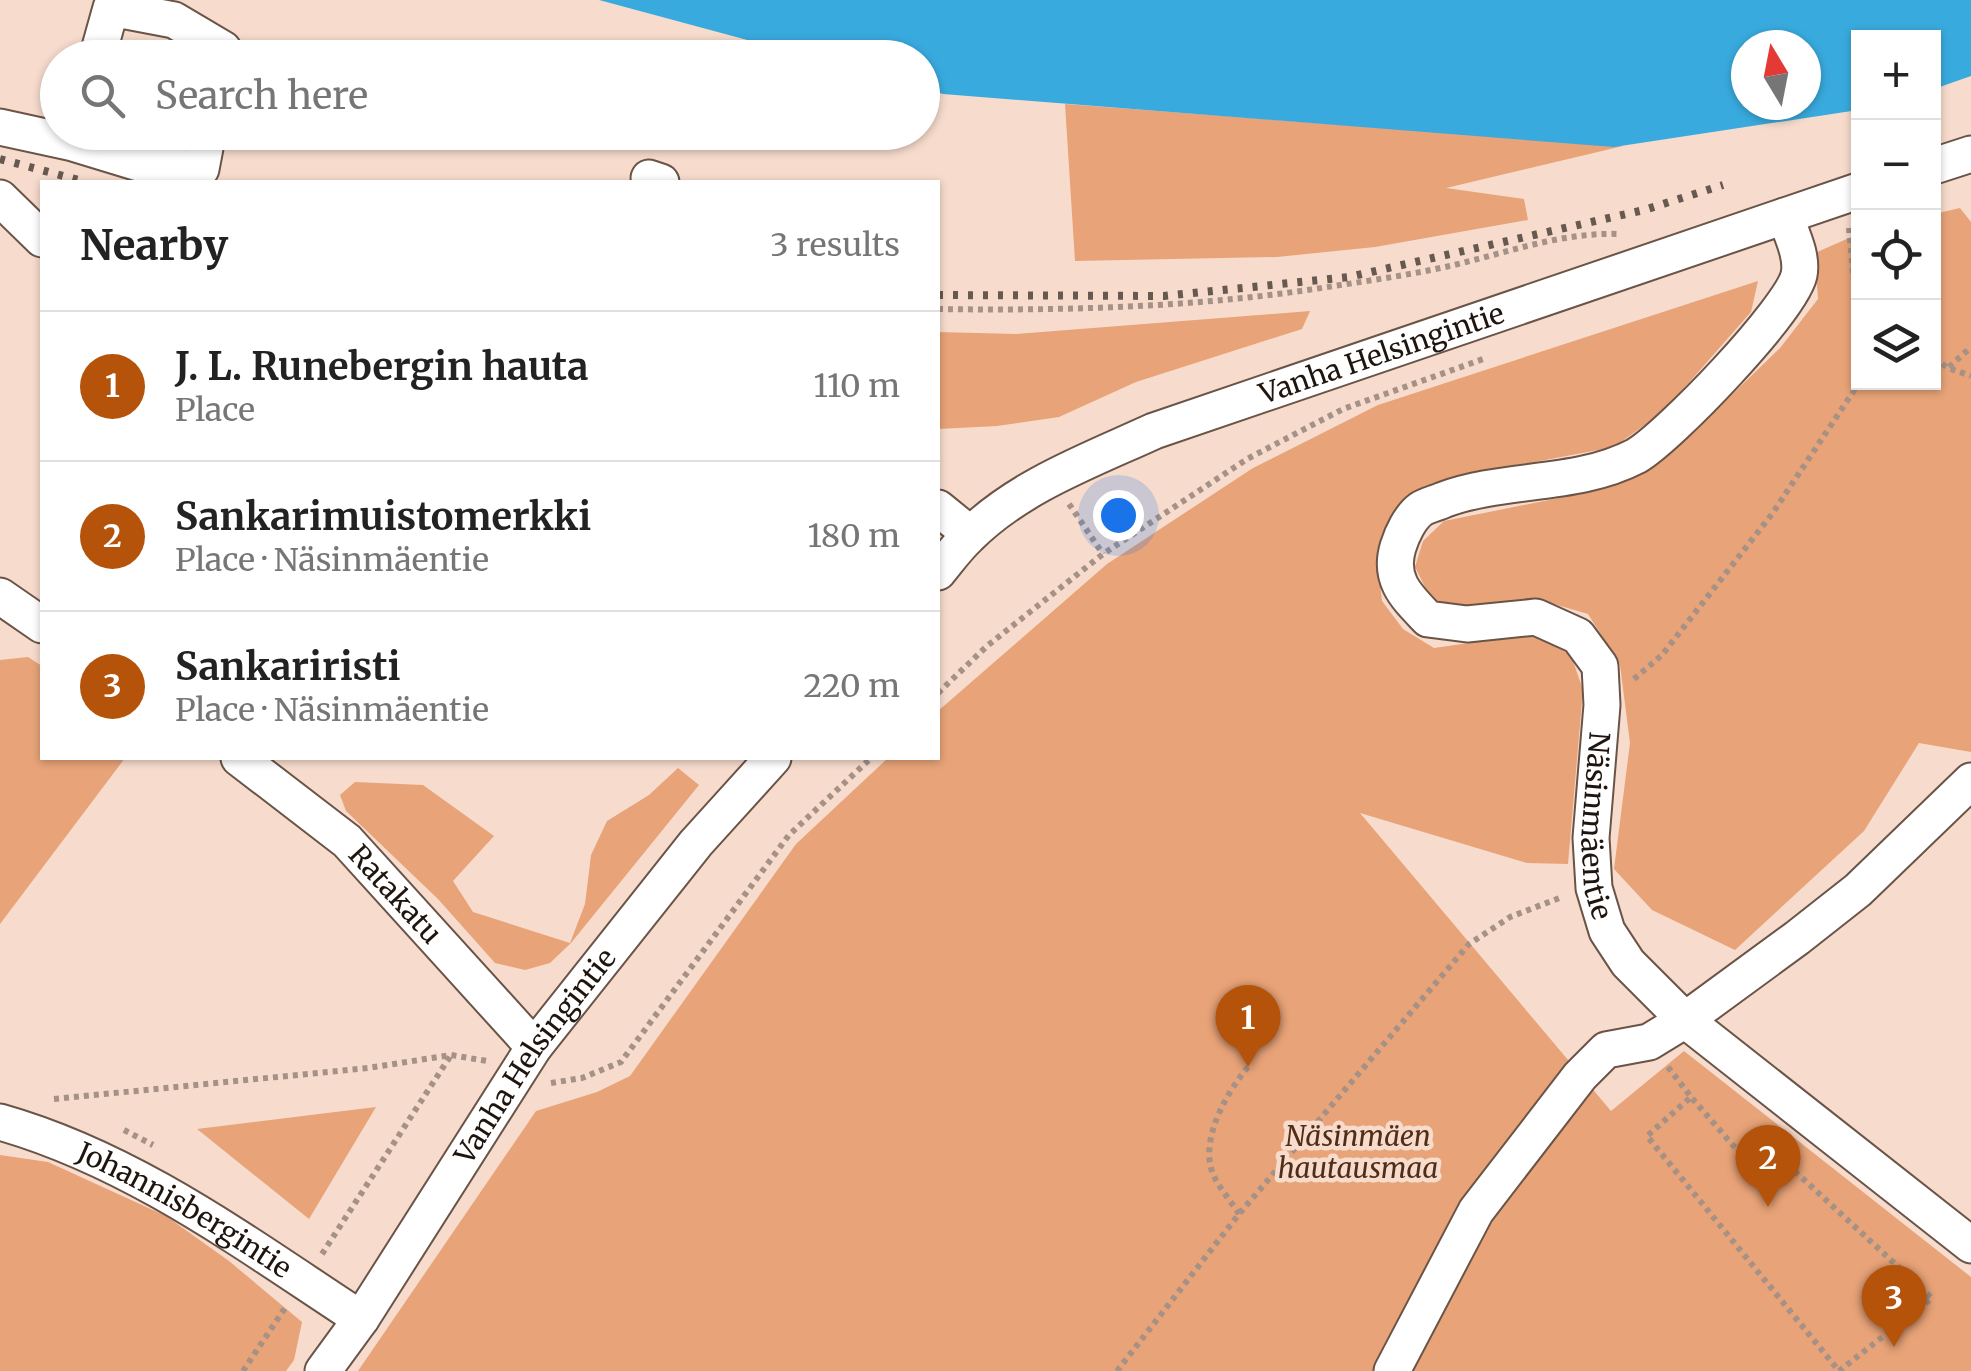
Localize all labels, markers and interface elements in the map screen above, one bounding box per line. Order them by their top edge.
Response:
north arrow [1731,30,1821,120]
map controls [1851,30,1941,390]
button: + [1851,30,1941,120]
search box [40,40,940,150]
icon: search [75,68,130,123]
text: Search here [155,72,368,119]
button: − [1851,120,1941,210]
button: locate [1851,210,1941,300]
text: Nearby [80,219,228,271]
text: 3 results [770,225,900,265]
street label: Vanha Helsingintie [1254,295,1509,412]
button: layers [1851,300,1941,390]
text: J. L. Runebergin hauta [175,343,588,390]
text: 1 [105,366,120,406]
text: 110 m [813,366,900,406]
text: Place [175,390,255,430]
your location [1093,490,1144,541]
text: Sankarimuistomerkki [175,493,591,540]
text: 2 [103,516,122,556]
text: 180 m [808,516,900,556]
text: Place · Näsinmäentie [175,540,489,580]
text: Sankariristi [175,643,401,690]
text: 3 [103,666,122,706]
text: 220 m [803,666,900,706]
text: Place · Näsinmäentie [175,690,489,730]
street label: Näsinmäentie [1573,731,1620,924]
street label: Ratakatu [341,837,449,951]
street label: Vanha Helsingintie [446,941,624,1171]
pin: 1 [1216,984,1280,1067]
park label: Näsinmäen hautausmaa [1278,1118,1438,1186]
pin: 2 [1736,1124,1800,1207]
street label: Johannisbergintie [71,1133,298,1286]
pin: 3 [1862,1264,1926,1347]

